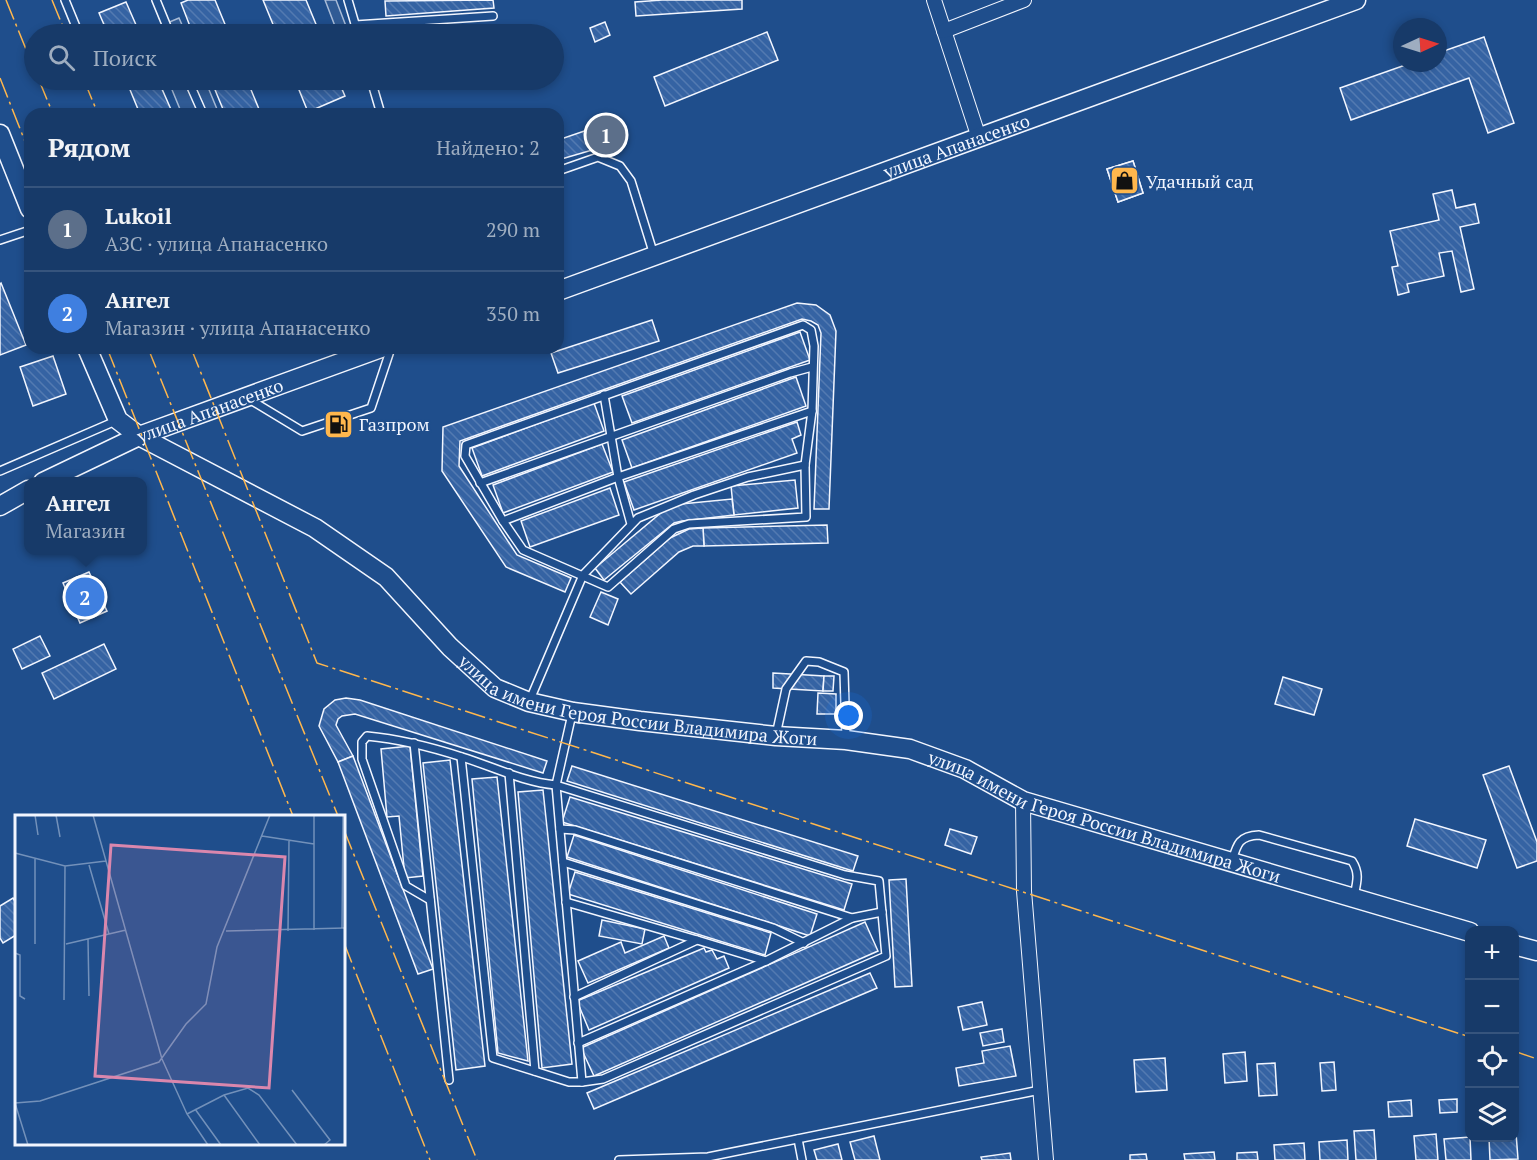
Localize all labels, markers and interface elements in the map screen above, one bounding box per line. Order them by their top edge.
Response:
north arrow [1393,18,1447,72]
search box [24,24,564,90]
icon: search [45,41,78,74]
text: Поиск [93,43,157,72]
street label: улица Апанасенко [879,108,1033,184]
pin: 1 [586,112,626,158]
text: Рядом [48,130,131,164]
text: Найдено: 2 [436,134,540,161]
shop icon: Удачный сад [1109,165,1141,197]
place label: Удачный сад [1146,169,1253,193]
text: Lukoil [105,201,172,230]
text: 1 [62,216,73,243]
text: 290 m [486,216,540,243]
text: АЗС · улица Апанасенко [105,230,328,257]
text: Ангел [105,285,170,314]
text: 2 [62,300,73,327]
text: 350 m [486,300,540,327]
text: Магазин · улица Апанасенко [105,314,370,341]
street label: улица Апанасенко [133,373,286,448]
fuel station icon: Газпром [322,408,354,440]
place label: Газпром [359,412,430,436]
popup [24,477,147,555]
text: Ангел [45,488,111,517]
text: Магазин [45,517,126,544]
pin: 2 [66,574,104,620]
street label: улица имени Героя России Владимира Жоги [453,648,818,750]
your location [834,701,863,730]
street label: улица имени Героя России Владимира Жоги [924,744,1284,888]
inset map [15,815,345,1145]
map controls [1465,926,1519,1142]
button: + [1465,926,1519,980]
button: − [1465,980,1519,1034]
button: locate [1465,1034,1519,1088]
button: layers [1465,1088,1519,1142]

